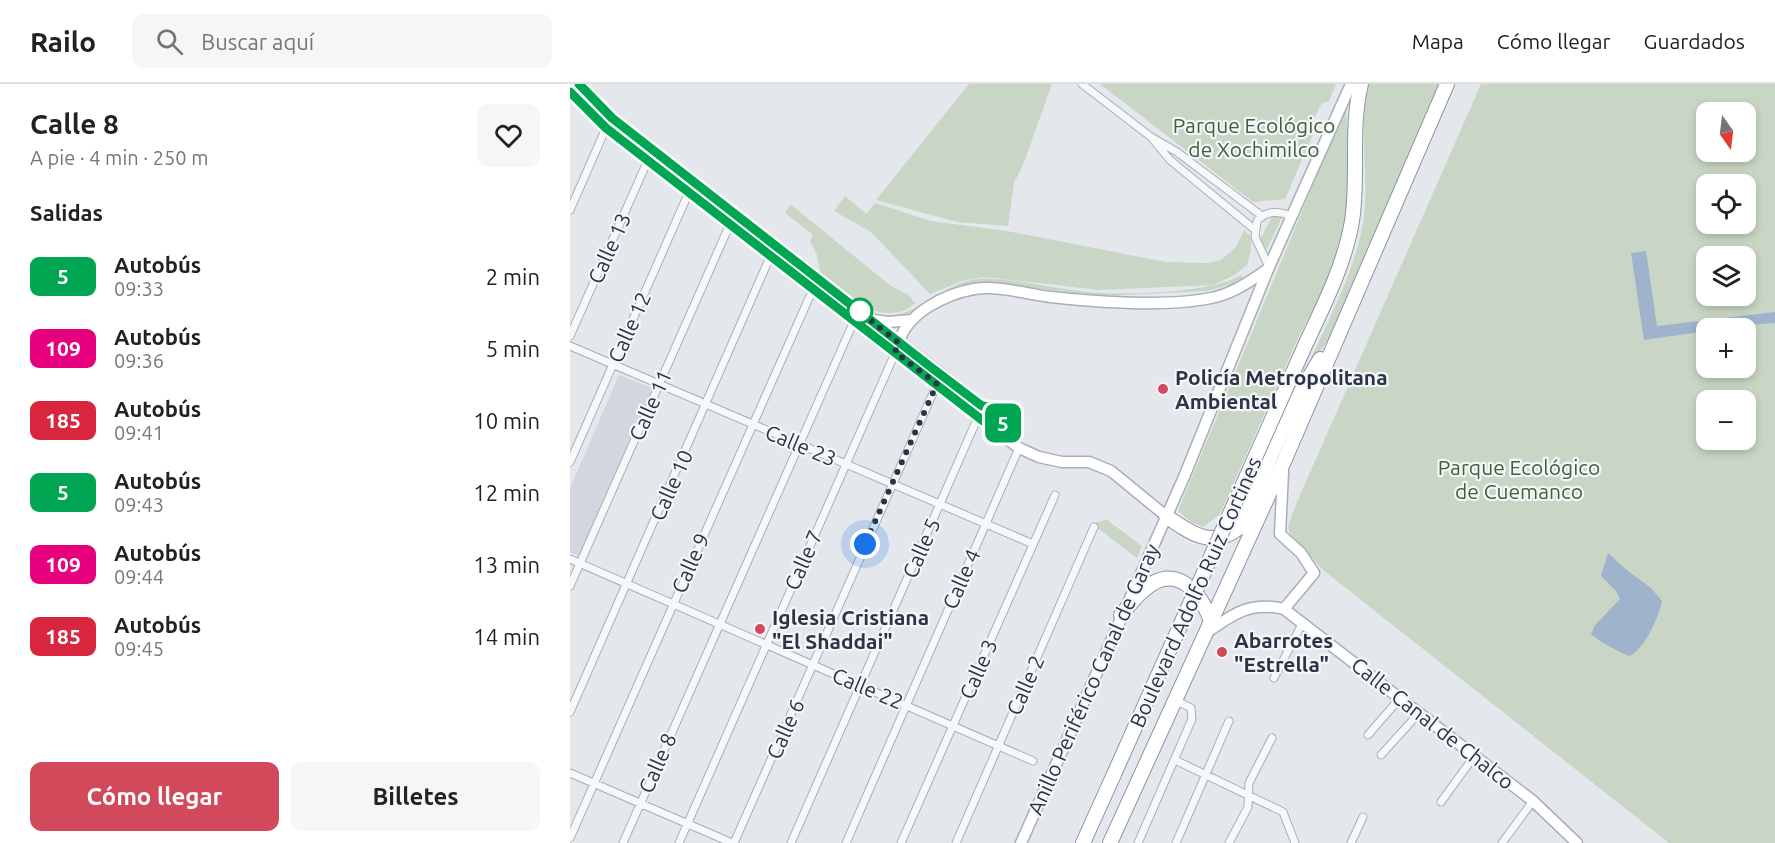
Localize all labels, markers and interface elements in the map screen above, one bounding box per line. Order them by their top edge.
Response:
search box [132,14,552,68]
icon: search [153,25,186,58]
text: Railo [30,26,96,57]
text: Buscar aquí [201,29,314,54]
text: Mapa [1412,29,1464,53]
text: Cómo llegar [1497,29,1611,53]
text: Guardados [1644,29,1745,53]
north arrow [1696,102,1756,162]
map controls [1696,102,1756,450]
button: heart [477,104,540,167]
text: Calle 8 [30,108,119,139]
park label: Parque Ecológico de Xochimilco [1173,113,1335,161]
text: A pie · 4 min · 250 m [30,146,208,169]
button: locate [1696,174,1756,234]
text: Salidas [30,200,103,225]
street label: Calle 13 [583,209,635,287]
button: layers [1696,246,1756,306]
text: Autobús [114,252,201,277]
text: 5 [57,264,69,288]
text: 2 min [486,264,540,289]
text: 09:33 [114,277,164,300]
street label: Calle 12 [603,288,655,366]
unlabelled marker [847,298,873,324]
button: + [1696,318,1756,378]
text: Autobús [114,324,201,349]
text: 109 [45,336,81,360]
text: 5 min [486,336,540,361]
text: 09:36 [114,349,164,372]
place label: Policía Metropolitana Ambiental [1175,365,1388,413]
street label: Calle 11 [624,366,676,444]
marker: Policía Metropolitana Ambiental [1156,382,1170,396]
button: − [1696,390,1756,450]
text: Autobús [114,396,201,421]
line badge: 5 [984,404,1022,442]
text: 185 [45,408,81,432]
text: 10 min [473,408,540,433]
text: 5 [997,411,1009,435]
street label: Calle 23 [762,419,840,471]
text: 09:41 [114,421,164,444]
street label: Calle 10 [645,446,697,524]
street label: Boulevard Adolfo Ruiz Cortines [1124,453,1266,731]
park label: Parque Ecológico de Cuemanco [1438,455,1600,503]
text: Autobús [114,468,201,493]
text: 5 [57,480,69,504]
text: 12 min [473,480,540,505]
text: 09:43 [114,493,164,516]
street label: Calle 5 [897,514,945,582]
street label: Calle 7 [779,526,827,594]
street label: Calle 9 [666,529,714,597]
your location [850,529,880,559]
text: Autobús [114,540,201,565]
street label: Anillo Periférico Canal de Garay [1022,540,1164,818]
street label: Calle 4 [937,545,985,613]
text: 109 [45,552,81,576]
text: 13 min [473,552,540,577]
text: 09:44 [114,565,164,588]
place label: Iglesia Cristiana "El Shaddai" [772,605,929,653]
text: Autobús [114,612,201,637]
marker: Iglesia Cristiana "El Shaddai" [753,622,767,636]
text: 185 [45,624,81,648]
text: 14 min [473,624,540,649]
place label: Abarrotes "Estrella" [1234,628,1333,676]
street label: Calle 3 [954,635,1002,703]
text: 09:45 [114,637,164,660]
marker: Abarrotes "Estrella" [1215,645,1229,659]
street label: Calle 2 [1001,651,1049,719]
street label: Calle Canal de Chalco [1347,652,1519,794]
street label: Calle 22 [829,662,907,714]
street label: Calle 6 [761,695,809,763]
street label: Calle 8 [633,729,681,797]
button: Cómo llegar [30,762,279,831]
button: Billetes [291,762,540,831]

